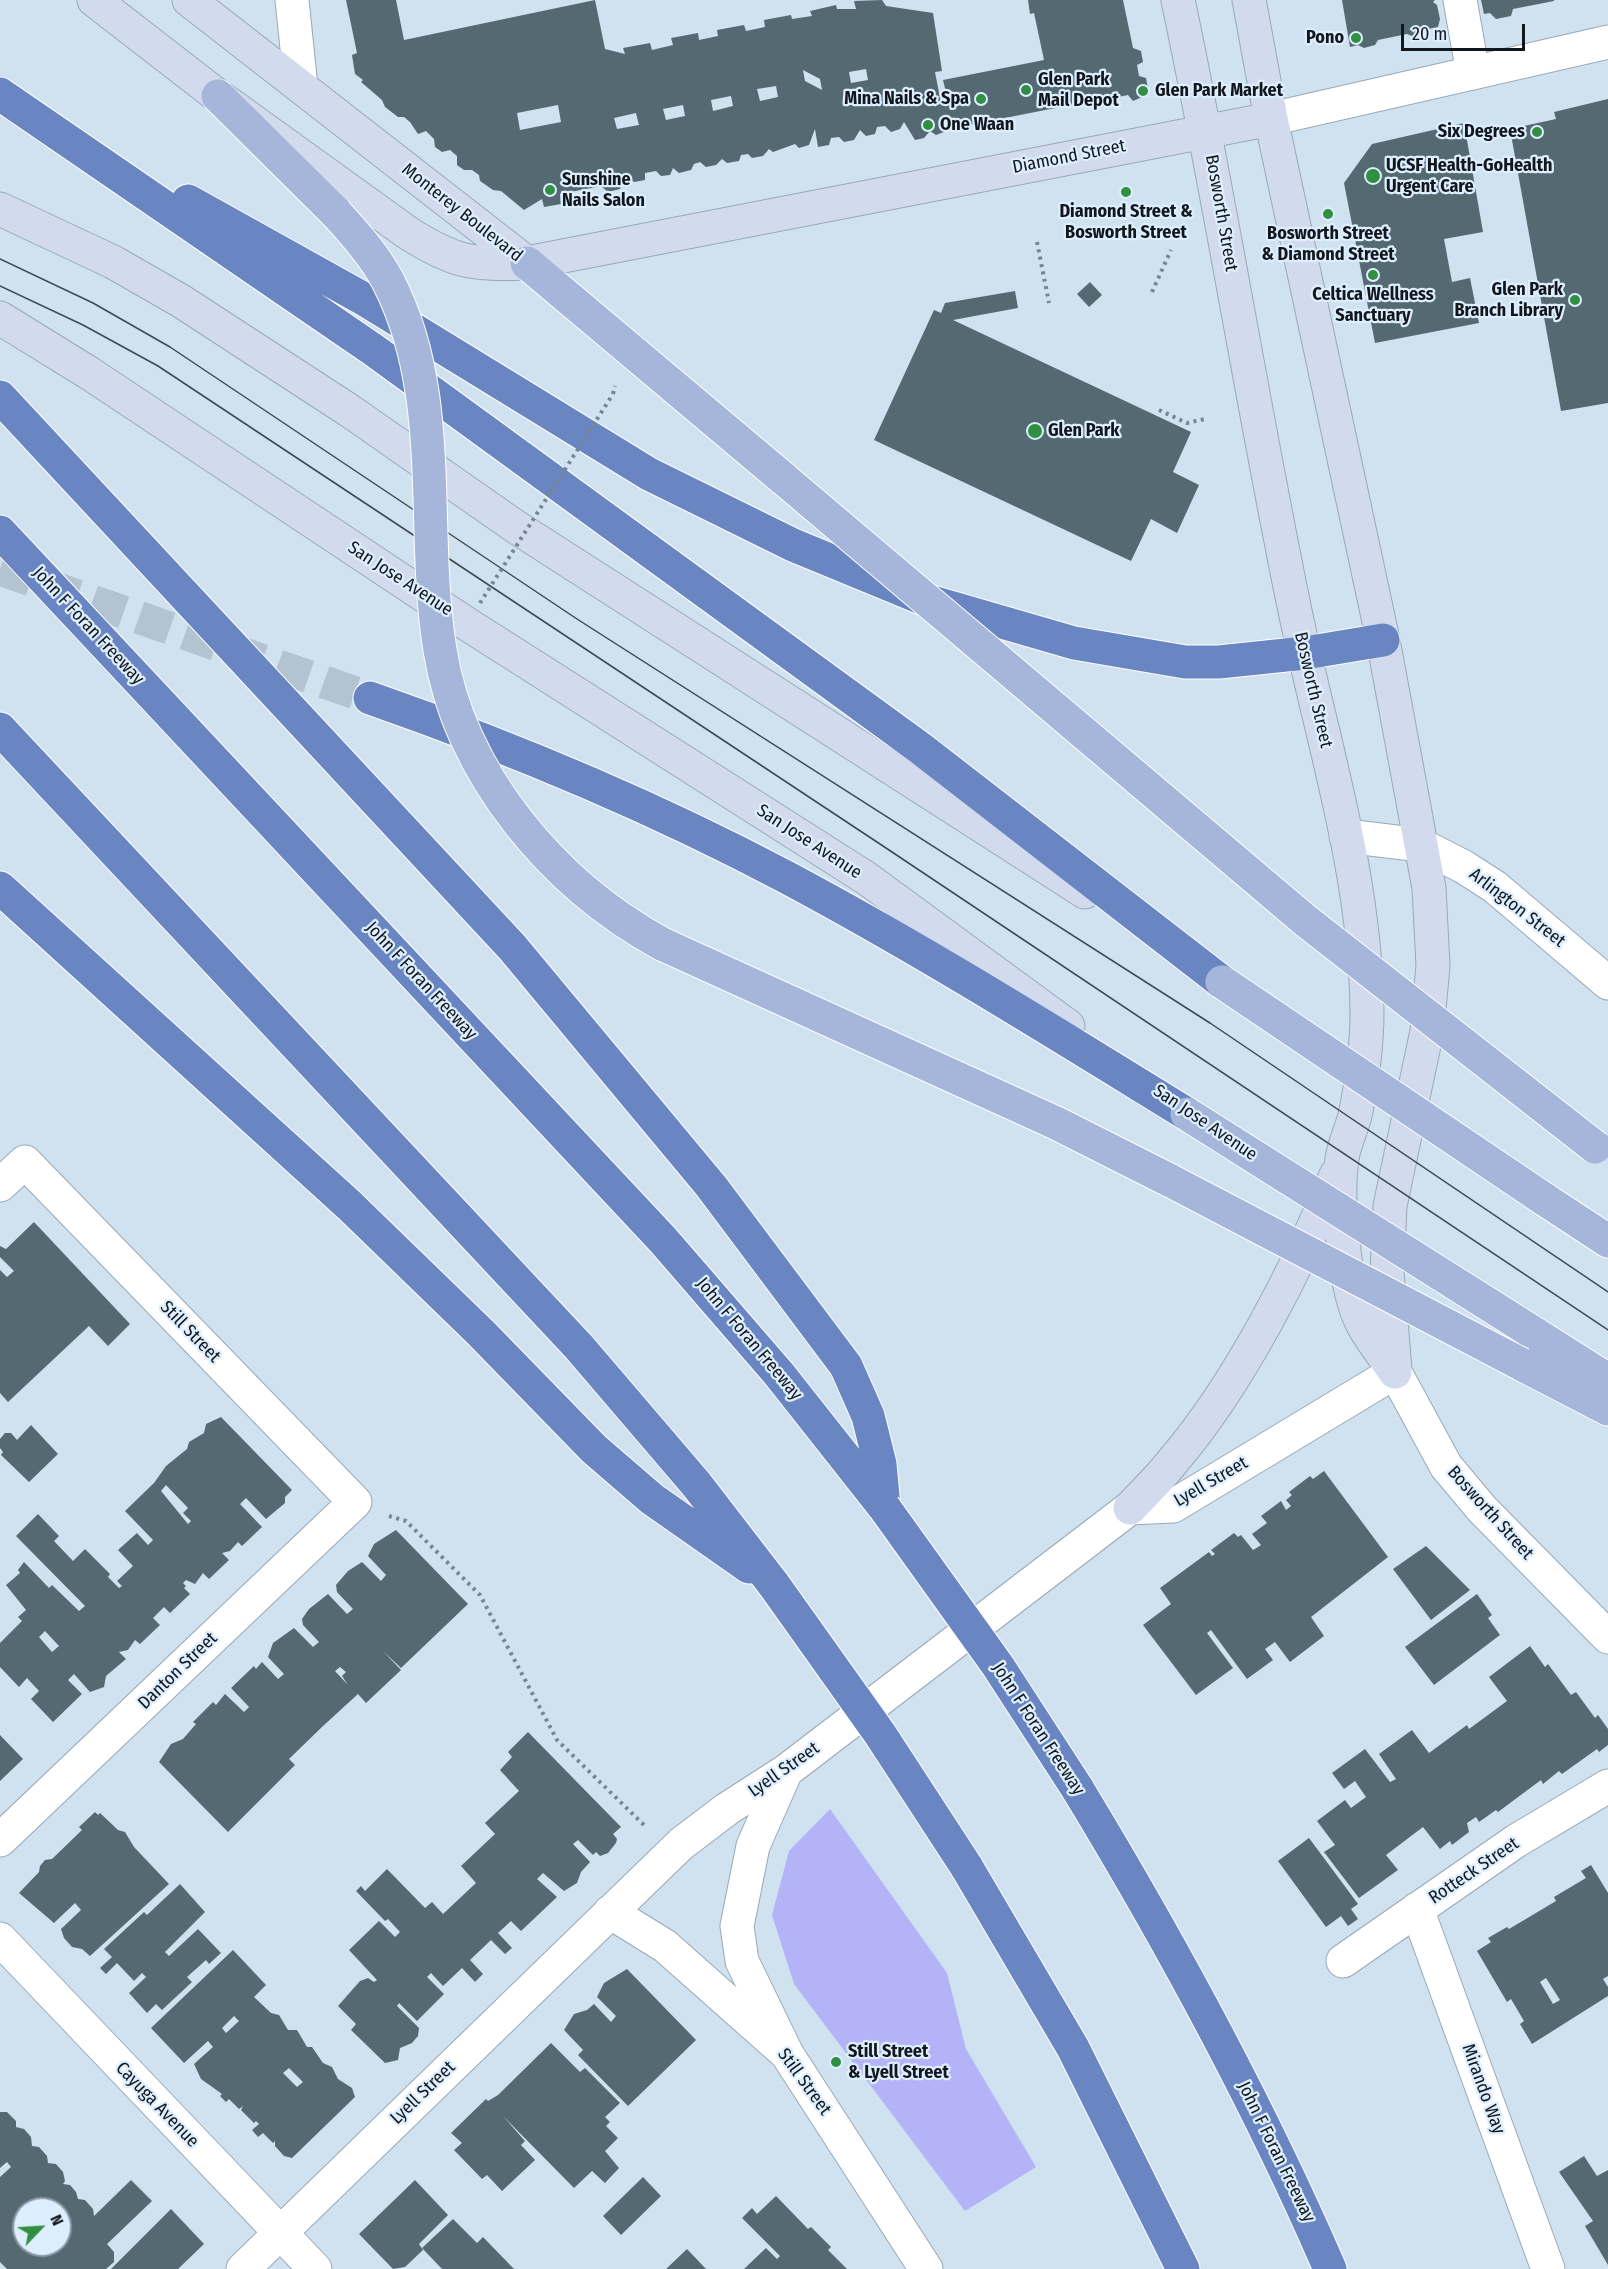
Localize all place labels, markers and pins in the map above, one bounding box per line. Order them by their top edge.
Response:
place label: Pono [1306,27,1344,49]
marker: Pono [1349,31,1363,45]
place label: Glen Park Mail Depot [1038,69,1119,112]
place label: Glen Park Market [1155,80,1283,102]
marker: Glen Park Mail Depot [1019,83,1033,97]
marker: Glen Park Market [1136,84,1150,98]
place label: Mina Nails & Spa [844,88,969,110]
marker: Mina Nails & Spa [974,92,988,106]
place label: One Waan [940,114,1014,136]
marker: One Waan [921,118,935,132]
place label: Six Degrees [1438,121,1525,143]
marker: Six Degrees [1530,125,1544,139]
place label: UCSF Health-GoHealth Urgent Care [1386,155,1552,198]
marker: UCSF Health-GoHealth Urgent Care [1364,167,1382,185]
place label: Sunshine Nails Salon [562,169,645,212]
marker: Sunshine Nails Salon [543,183,557,197]
marker: Diamond Street & Bosworth Street [1119,185,1133,199]
place label: Diamond Street & Bosworth Street [1059,201,1193,244]
marker: Bosworth Street & Diamond Street [1321,207,1335,221]
place label: Bosworth Street & Diamond Street [1261,223,1395,266]
marker: Celtica Wellness Sanctuary [1366,268,1380,282]
place label: Glen Park Branch Library [1454,279,1563,322]
place label: Celtica Wellness Sanctuary [1312,284,1434,326]
marker: Glen Park Branch Library [1568,293,1582,307]
place label: Glen Park [1048,420,1119,442]
marker: Glen Park [1026,422,1044,440]
place label: Still Street & Lyell Street [848,2041,949,2084]
marker: Still Street & Lyell Street [829,2055,843,2069]

